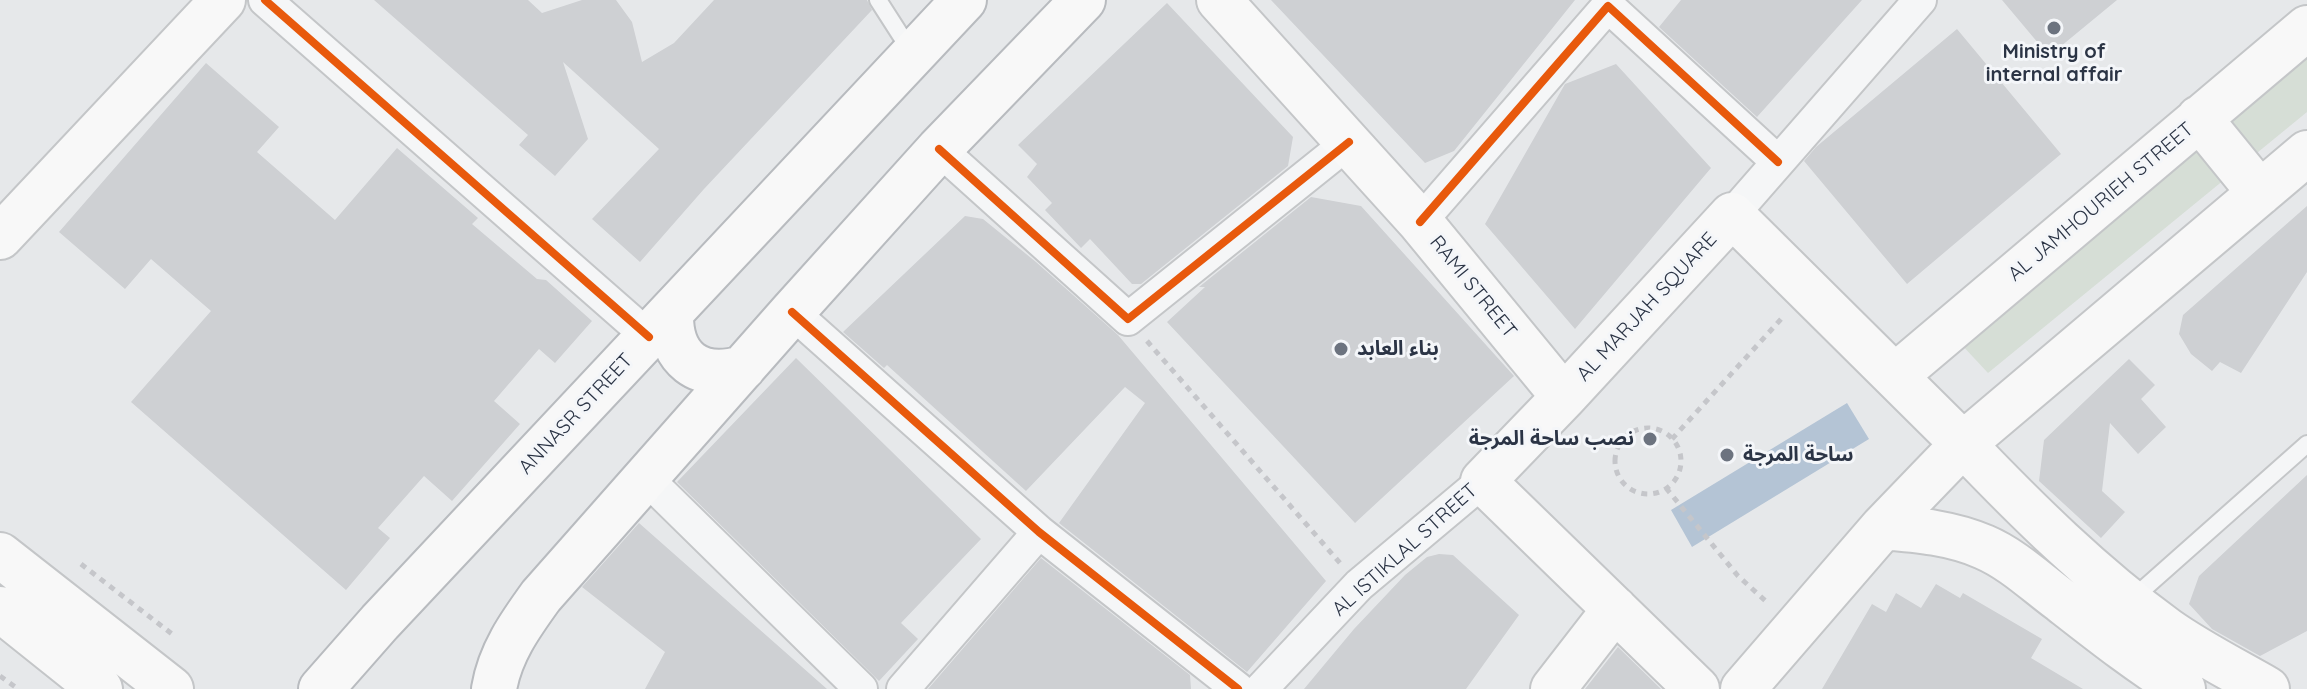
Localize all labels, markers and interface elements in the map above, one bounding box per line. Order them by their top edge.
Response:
marker: Ministry of internal affair [2045,19,2063,37]
place label: Ministry of internal affair [1986,40,2122,87]
street label: AL JAMHOURIEH STREET [2003,117,2199,287]
street label: AL MARJAH SQUARE [1572,228,1722,386]
street label: RAMI STREET [1424,231,1522,343]
place label: بناء العابد [1357,337,1439,361]
marker: بناء العابد [1332,340,1350,358]
street label: ANNASR STREET [514,349,638,479]
place label: نصب ساحة المرجة [1469,427,1634,451]
marker: نصب ساحة المرجة [1641,430,1659,448]
place label: ساحة المرجة [1743,443,1853,467]
marker: ساحة المرجة [1718,446,1736,464]
street label: AL ISTIKLAL STREET [1327,478,1483,622]

